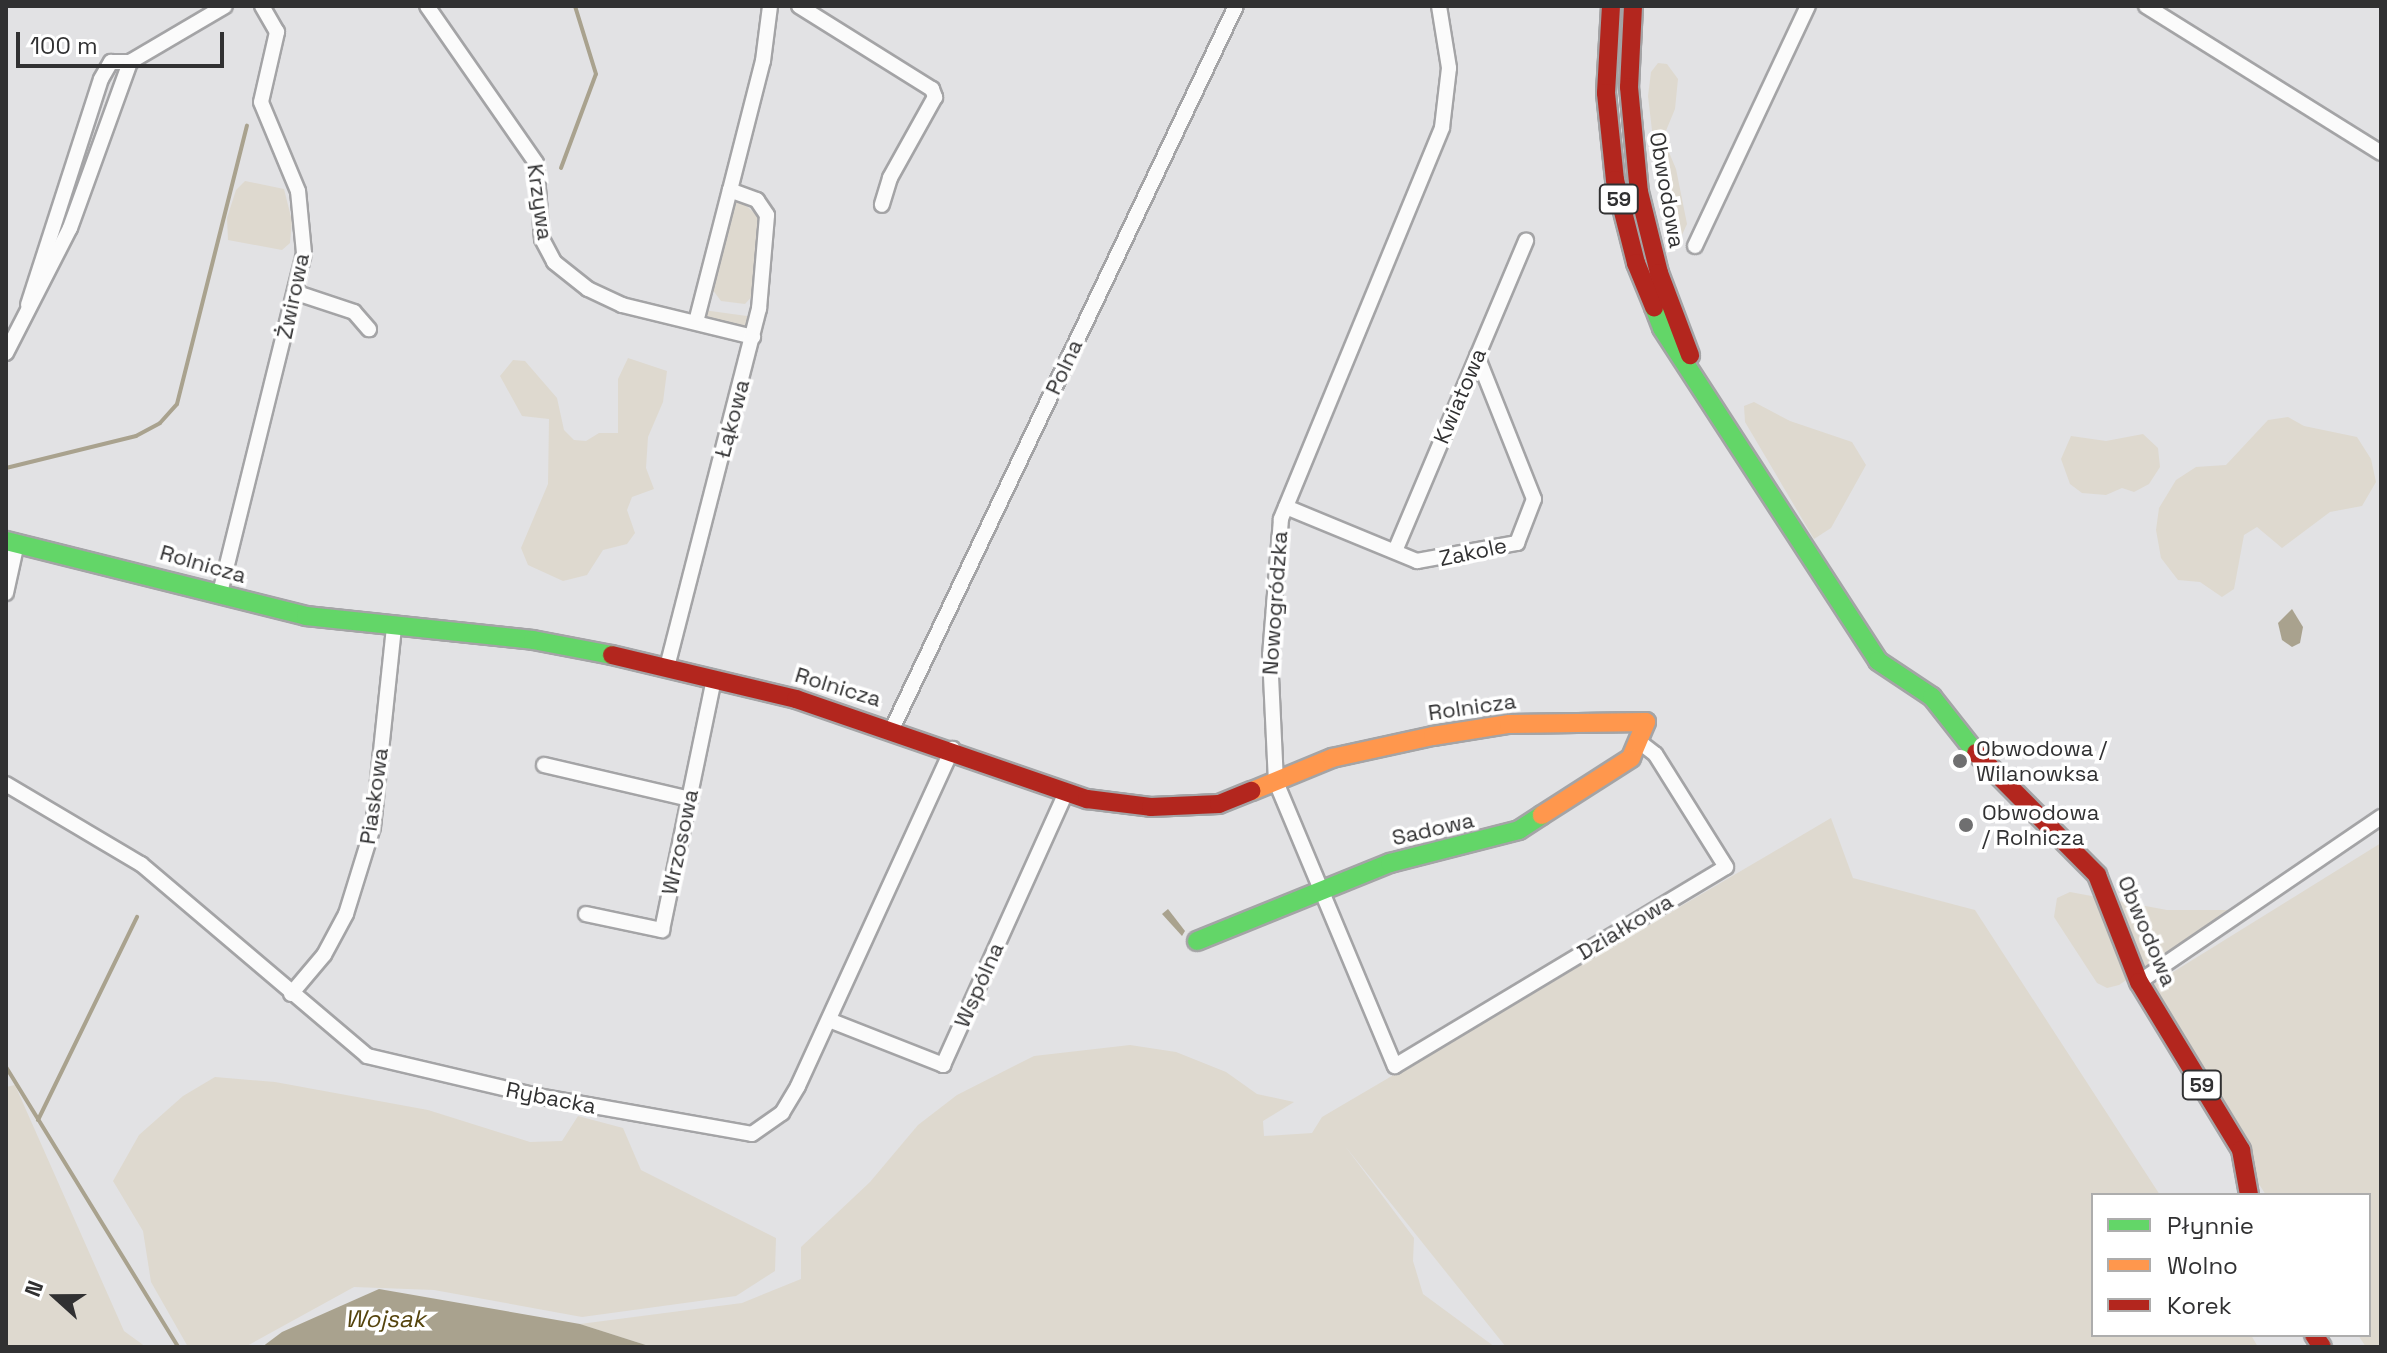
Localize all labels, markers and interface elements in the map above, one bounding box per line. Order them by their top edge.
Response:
scale bar [20,16,228,66]
text: 100 m [30,30,98,61]
street label: Obwodowa [1644,130,1690,250]
street label: Krzywa [522,162,558,242]
road number: 59 [1597,183,1641,215]
street label: Żwirowa [271,251,315,341]
street label: Polna [1040,335,1088,399]
street label: Kwiatowa [1428,344,1492,448]
street label: Łąkowa [709,377,755,461]
street label: Nowogródzka [1257,530,1293,676]
street label: Zakole [1437,532,1509,572]
street label: Rolnicza [157,539,249,589]
street label: Rolnicza [792,661,884,713]
street label: Rolnicza [1426,688,1518,726]
place label: Obwodowa / Wilanowksa [1976,735,2107,786]
street label: Piaskowa [354,746,394,846]
marker: Obwodowa / Wilanowksa [1951,752,1969,770]
street label: Wrzosowa [656,787,704,897]
place label: Obwodowa / Rolnicza [1982,799,2099,850]
street label: Sadowa [1389,807,1477,851]
marker: Obwodowa / Rolnicza [1957,816,1975,834]
street label: Obwodowa [2112,872,2182,990]
street label: Działkowa [1572,888,1678,966]
street label: Wspólna [949,938,1009,1032]
road number: 59 [2180,1069,2224,1101]
street label: Rybacka [504,1076,598,1120]
legend [2091,1193,2371,1337]
text: Płynnie [2167,1210,2254,1241]
text: Wolno [2167,1250,2238,1281]
north arrow [16,1257,96,1337]
text: N [18,1276,49,1300]
text: Korek [2167,1290,2232,1321]
water label: Wojsak [345,1305,425,1333]

